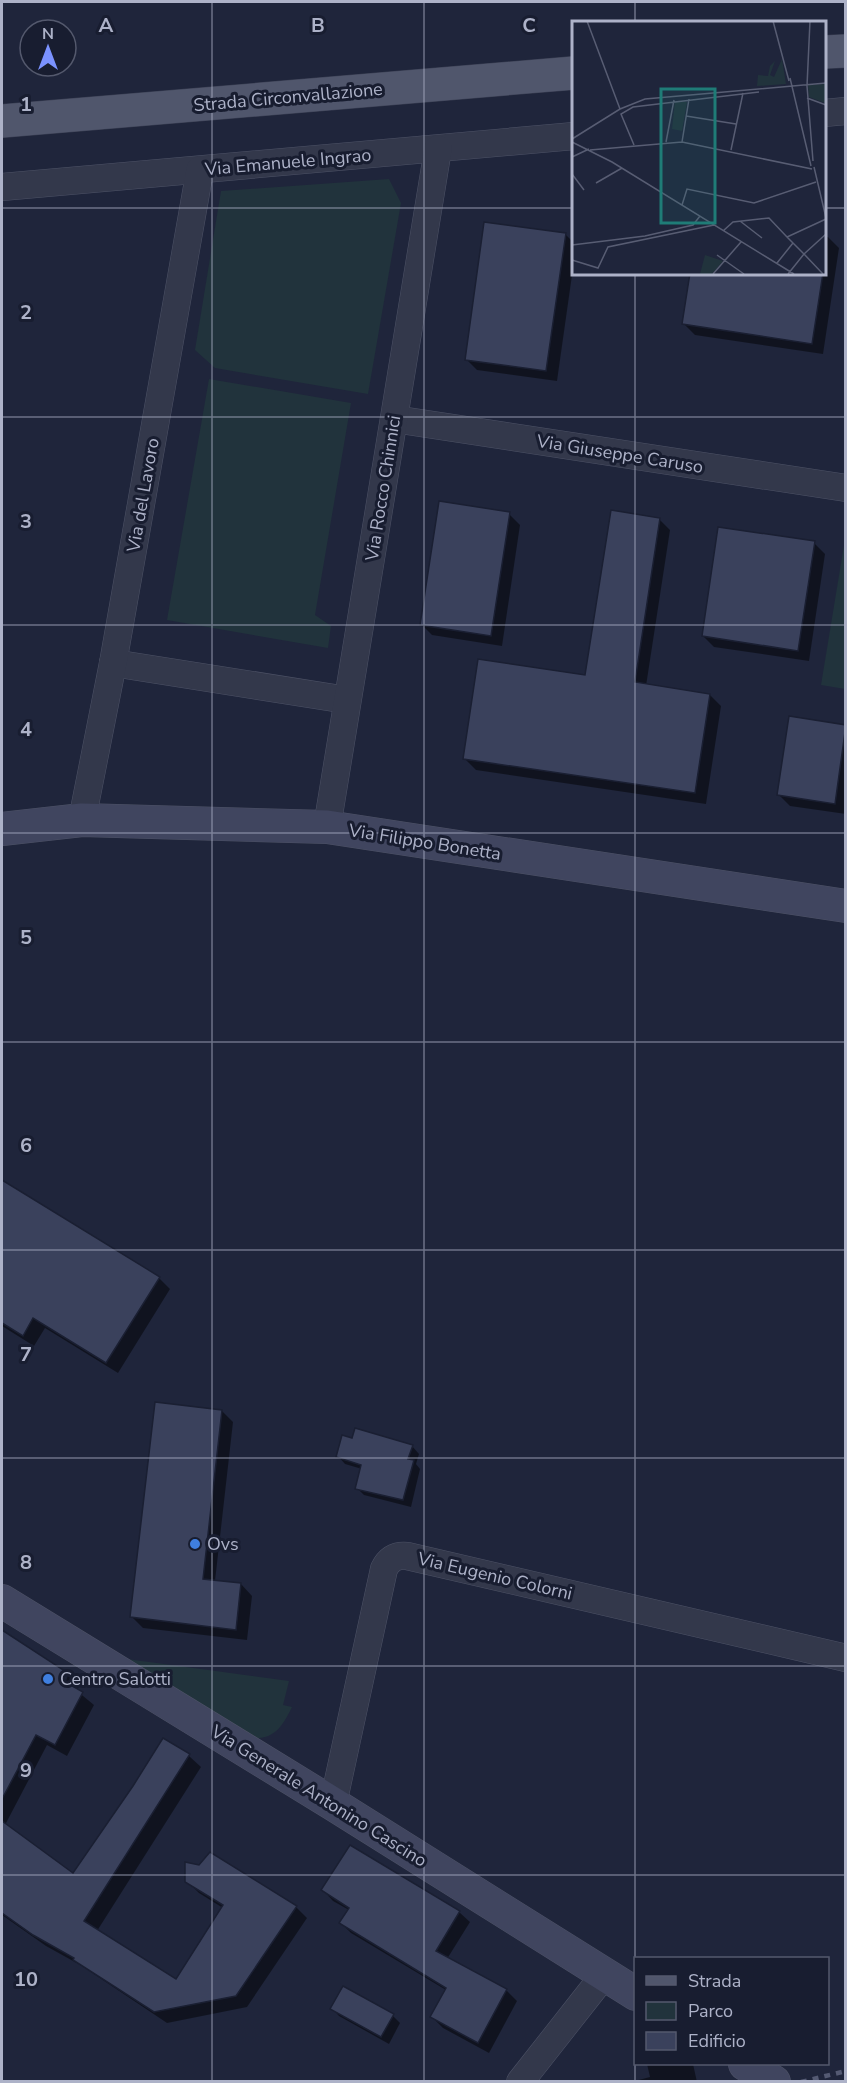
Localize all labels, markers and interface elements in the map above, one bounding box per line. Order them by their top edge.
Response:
text: A [99,12,114,39]
text: B [311,12,325,39]
text: C [522,12,536,39]
north arrow [18,18,78,78]
inset map [572,21,826,274]
text: N [42,23,54,45]
street label: Strada Circonvallazione [192,77,384,117]
text: 1 [20,91,32,118]
street label: Via Emanuele Ingrao [203,143,372,181]
text: 2 [20,299,32,326]
street label: Via Rocco Chinnici [359,413,406,564]
street label: Via Giuseppe Caruso [534,429,705,479]
street label: Via del Lavoro [121,436,165,555]
text: 3 [20,508,32,535]
text: 4 [20,716,32,743]
street label: Via Filippo Bonetta [346,818,503,866]
text: 5 [20,924,32,951]
text: 6 [20,1132,32,1159]
text: 7 [20,1341,32,1368]
place label: Ovs [207,1532,239,1556]
marker: Ovs [188,1537,202,1551]
street label: Via Eugenio Colorni [414,1546,575,1605]
text: 8 [20,1549,32,1576]
place label: Centro Salotti [60,1667,171,1691]
marker: Centro Salotti [41,1672,55,1686]
street label: Via Generale Antonino Cascino [206,1719,431,1872]
text: 9 [20,1757,32,1784]
legend [634,1957,829,2065]
text: 10 [14,1966,38,1993]
text: Strada [688,1969,741,1993]
text: Parco [688,1999,733,2023]
text: Edificio [688,2029,746,2053]

